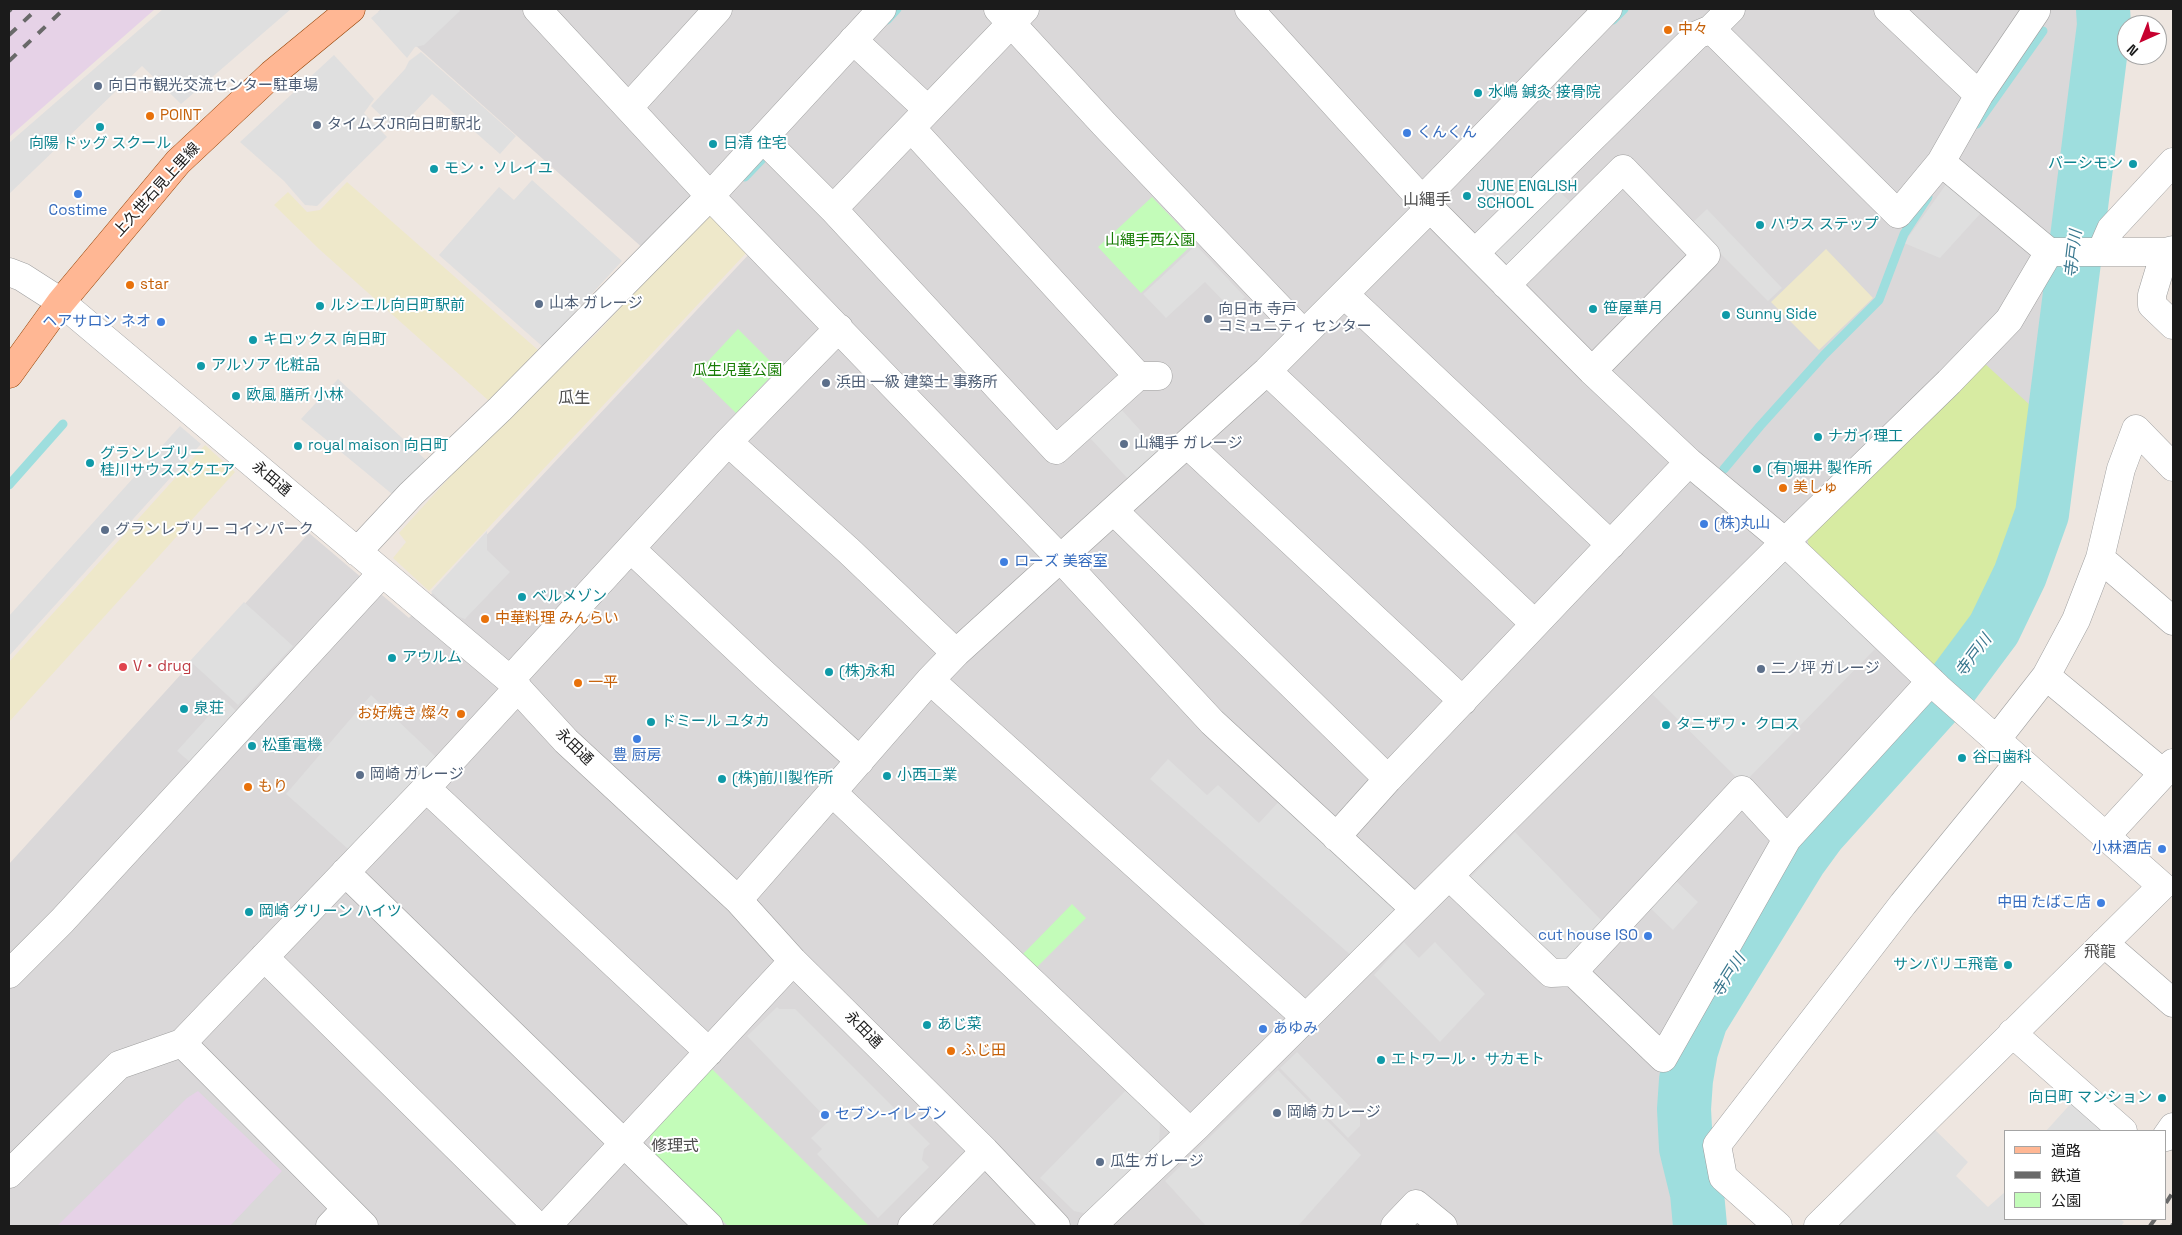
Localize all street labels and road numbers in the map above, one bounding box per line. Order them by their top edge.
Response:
street label: 上久世石見上里線 [110,139,204,241]
street label: 永田通 [248,458,294,500]
street label: 永田通 [552,725,596,769]
street label: 永田通 [841,1008,885,1052]

